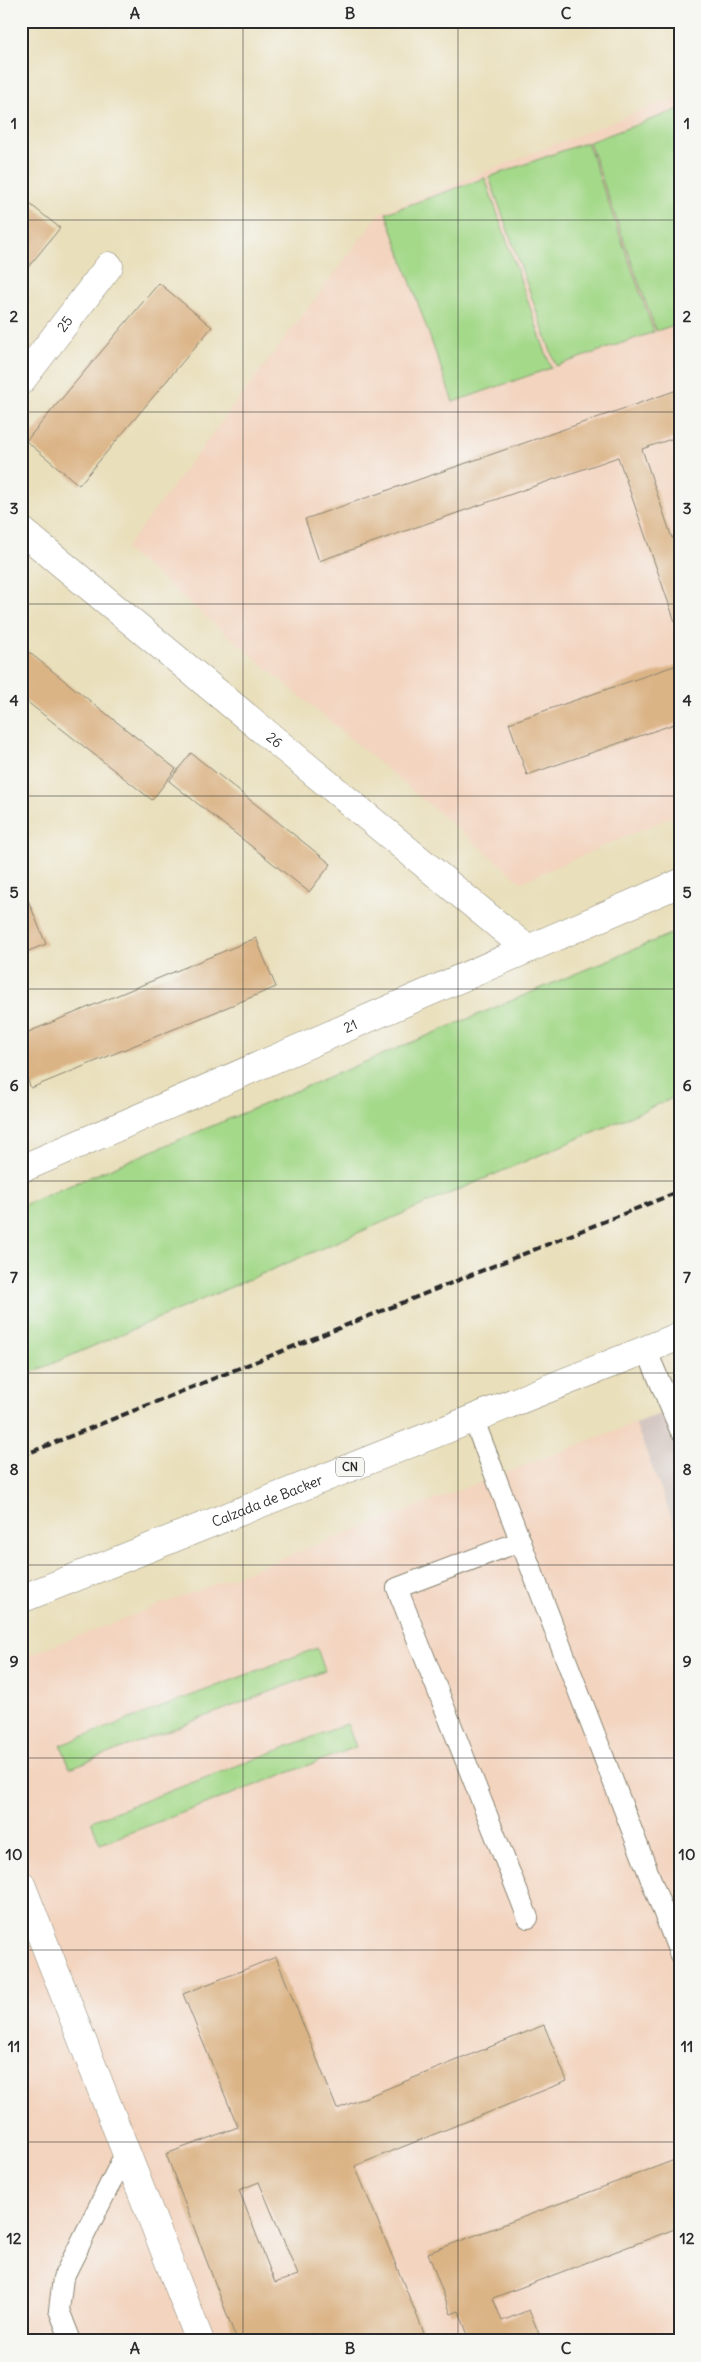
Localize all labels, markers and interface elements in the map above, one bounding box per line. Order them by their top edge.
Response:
text: A [130,3,140,23]
text: B [345,3,356,23]
text: C [561,3,572,23]
text: 1 [11,113,17,133]
text: 1 [684,113,690,133]
text: 2 [10,306,19,326]
text: 2 [683,306,692,326]
street label: 25 [53,312,77,336]
text: 3 [9,498,19,518]
text: 3 [682,498,692,518]
text: 4 [9,690,19,710]
text: 4 [682,690,692,710]
street label: 26 [263,728,286,752]
text: 5 [9,882,19,902]
text: 5 [682,882,692,902]
street label: 21 [341,1015,360,1037]
text: 6 [9,1075,19,1095]
text: 6 [682,1075,692,1095]
text: 7 [10,1267,18,1287]
text: 7 [683,1267,691,1287]
road number: CN [336,1458,364,1476]
text: 8 [9,1459,19,1479]
text: 8 [682,1459,692,1479]
street label: Calzada de Backer [209,1470,326,1531]
text: 9 [9,1651,19,1671]
text: 9 [682,1651,692,1671]
text: 10 [6,1844,22,1864]
text: 10 [679,1844,695,1864]
text: 11 [8,2036,20,2056]
text: 11 [681,2036,693,2056]
text: 12 [6,2228,22,2248]
text: 12 [679,2228,695,2248]
text: A [130,2338,140,2358]
text: B [345,2338,356,2358]
text: C [561,2338,572,2358]

